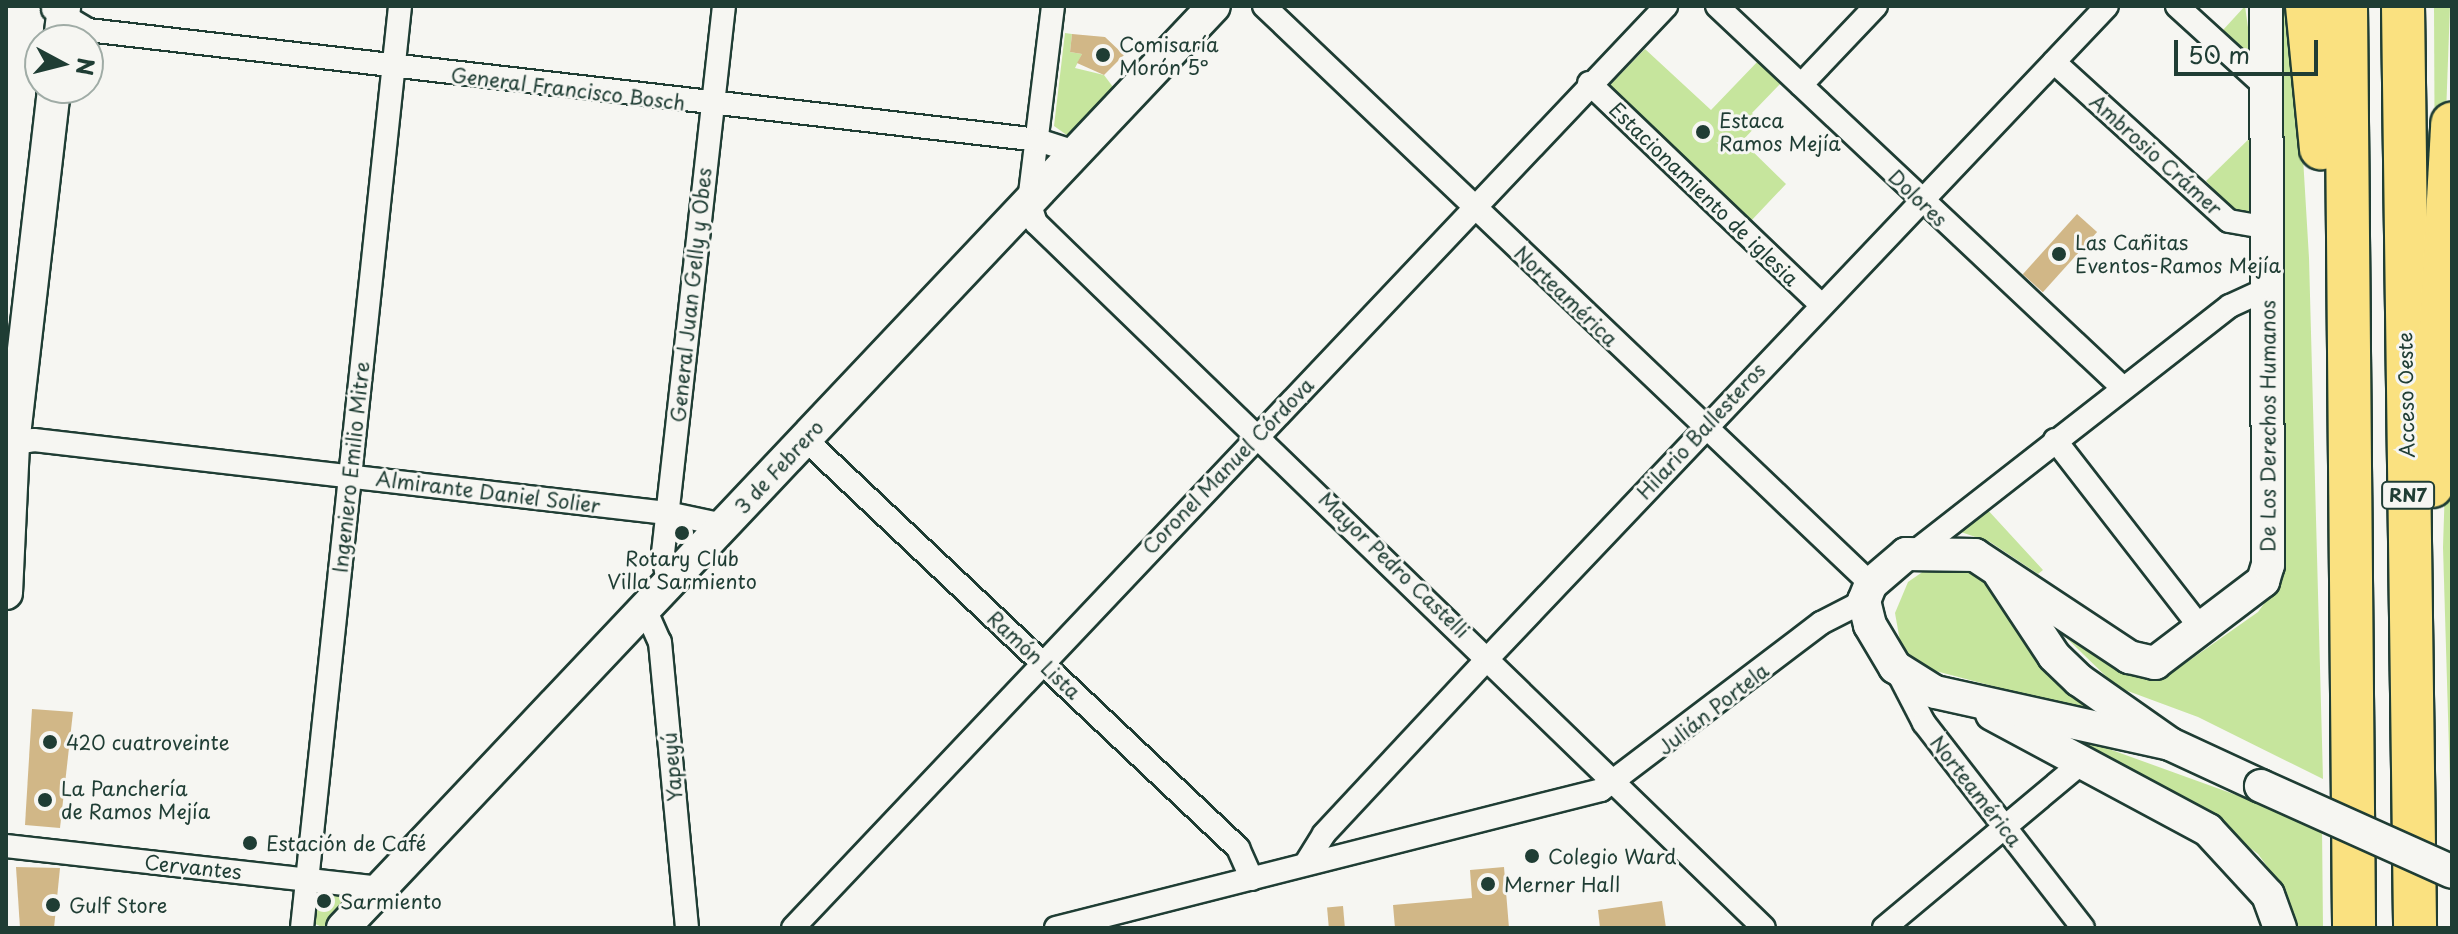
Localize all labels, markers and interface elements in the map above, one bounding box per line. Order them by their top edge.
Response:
north arrow [24,24,104,104]
scale bar [2178,24,2322,74]
place label: Comisaría Morón 5° [1119,32,1219,79]
text: 50 m [2188,36,2250,72]
marker: Comisaría Morón 5° [1094,46,1112,64]
text: N [69,56,104,77]
street label: General Francisco Bosch [449,63,687,115]
street label: Ambrosio Crámer [2085,89,2227,221]
street label: Estacionamiento de iglesia [1604,97,1804,291]
place label: Estaca Ramos Mejía [1719,108,1843,155]
marker: Estaca Ramos Mejía [1694,123,1712,141]
street label: Dolores [1884,164,1952,232]
street label: General Juan Gelly y Obes [666,166,716,424]
place label: Las Cañitas Eventos-Ramos Mejía [2075,230,2283,277]
street label: Norteamérica [1509,241,1623,351]
marker: Las Cañitas Eventos-Ramos Mejía [2050,245,2068,263]
street label: De Los Derechos Humanos [2256,297,2280,555]
street label: Acceso Oeste [2393,332,2419,458]
street label: Hilario Ballesteros [1632,358,1770,504]
street label: Ingeniero Emilio Mitre [328,361,374,573]
street label: Coronel Manuel Córdova [1137,372,1319,560]
street label: 3 de Febrero [729,415,829,519]
street label: Almirante Daniel Solier [374,466,602,518]
road number: RN7 [2380,481,2436,509]
street label: Mayor Pedro Castelli [1313,486,1475,644]
marker: Rotary Club Villa Sarmiento [673,524,691,542]
place label: Rotary Club Villa Sarmiento [607,546,757,593]
street label: Ramón Lista [982,606,1086,704]
street label: Julián Portela [1653,658,1773,760]
place label: 420 cuatroveinte [66,730,232,754]
street label: Yapeyú [657,731,687,803]
street label: Norteamérica [1925,731,2027,851]
marker: 420 cuatroveinte [41,733,59,751]
place label: La Panchería de Ramos Mejía [61,776,213,823]
marker: La Panchería de Ramos Mejía [36,791,54,809]
place label: Estación de Café [266,831,427,855]
marker: Estación de Café [241,834,259,852]
place label: Colegio Ward [1548,844,1678,868]
marker: Colegio Ward [1523,847,1541,865]
street label: Cervantes [143,850,243,884]
place label: Merner Hall [1504,872,1621,896]
marker: Merner Hall [1479,875,1497,893]
place label: Sarmiento [340,889,442,913]
marker: Sarmiento [315,892,333,910]
place label: Gulf Store [69,893,168,917]
marker: Gulf Store [44,896,62,914]

